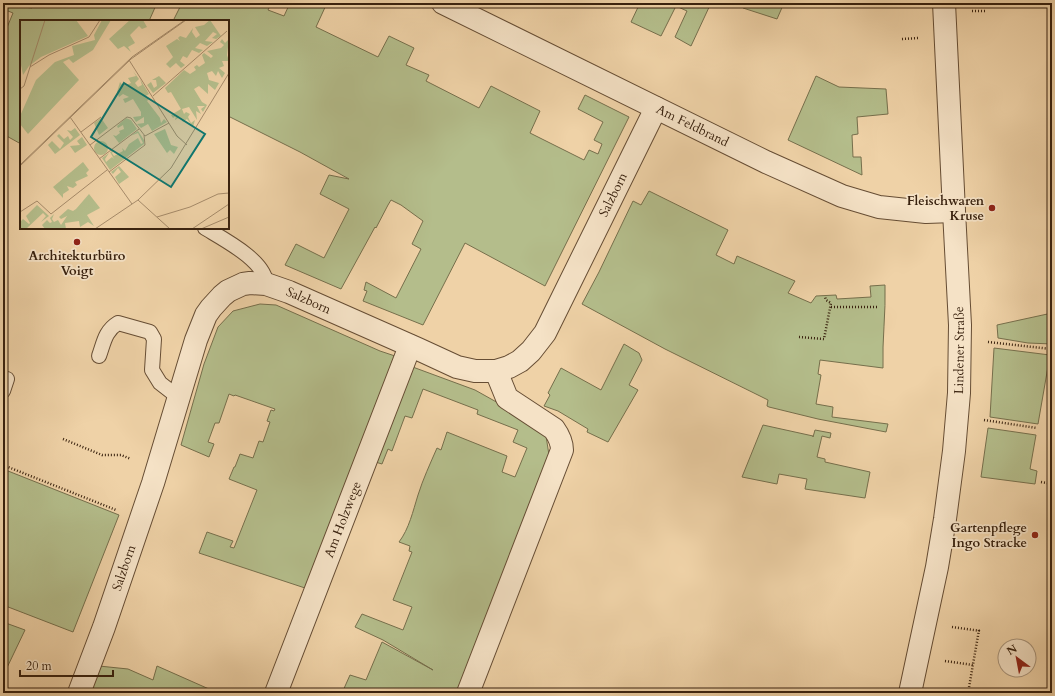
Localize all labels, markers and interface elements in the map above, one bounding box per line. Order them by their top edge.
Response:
inset map [20,20,229,229]
street label: Am Feldbrand [653,100,732,151]
street label: Salzborn [595,169,632,220]
place label: Fleischwaren Kruse [907,192,985,225]
marker: Fleischwaren Kruse [987,203,997,213]
marker: Architekturbüro Voigt [72,237,82,247]
place label: Architekturbüro Voigt [29,247,126,280]
street label: Salzborn [283,283,334,319]
street label: Lindener Straße [950,306,969,394]
street label: Am Holzwege [320,479,366,560]
place label: Gartenpflege Ingo Stracke [950,519,1027,552]
marker: Gartenpflege Ingo Stracke [1030,530,1040,540]
street label: Salzborn [108,542,140,593]
north arrow [997,638,1037,678]
text: N [1004,641,1020,659]
scale bar [20,652,113,678]
text: 20 m [26,658,53,674]

